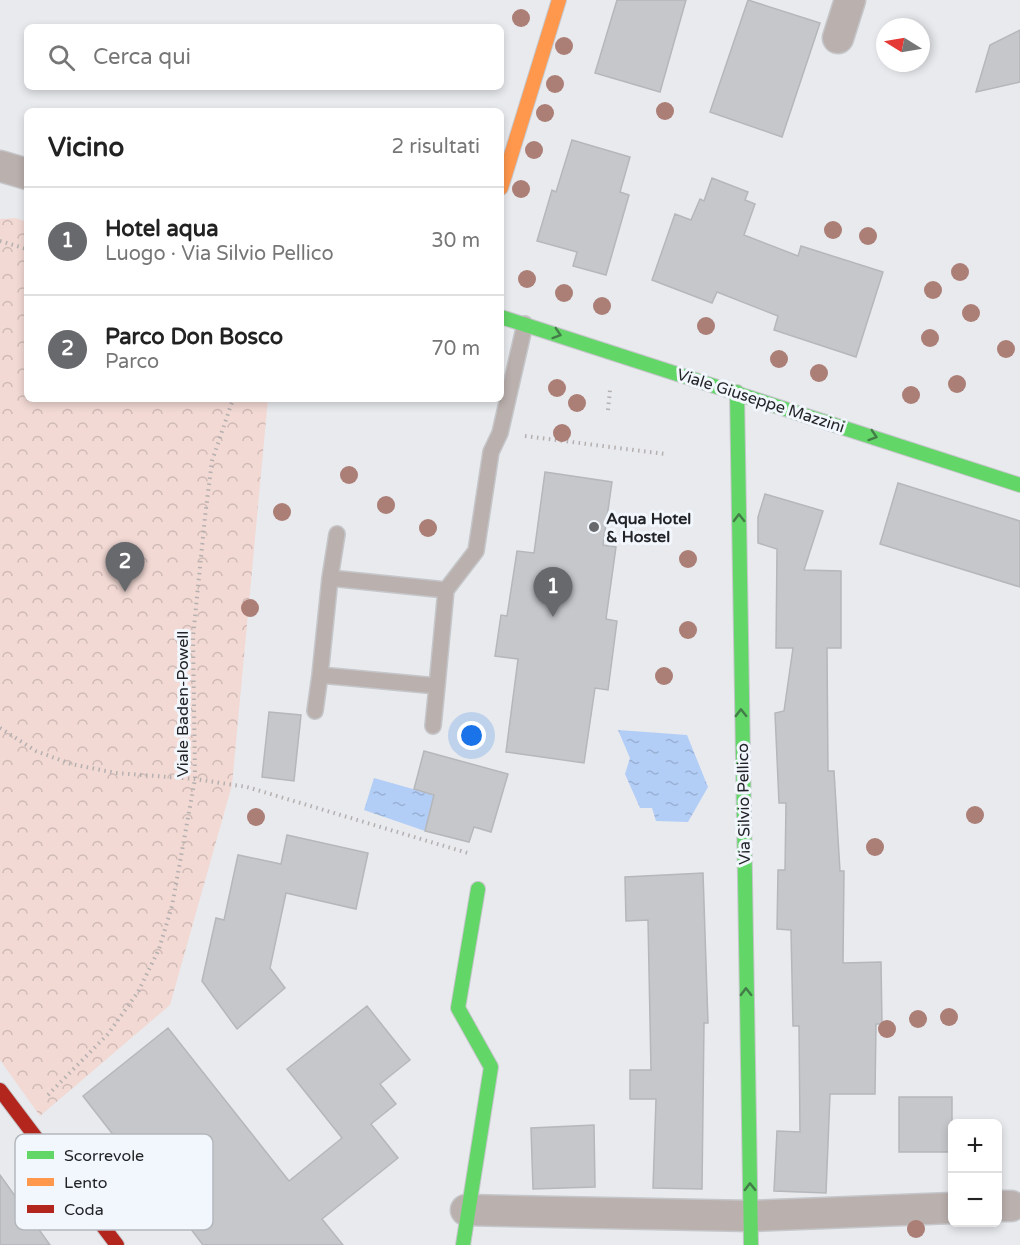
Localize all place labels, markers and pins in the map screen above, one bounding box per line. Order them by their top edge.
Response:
place label: Aqua Hotel & Hostel [606,509,691,547]
marker: Aqua Hotel & Hostel [587,520,601,534]
pin: 2 [106,542,144,592]
pin: 1 [534,568,572,617]

